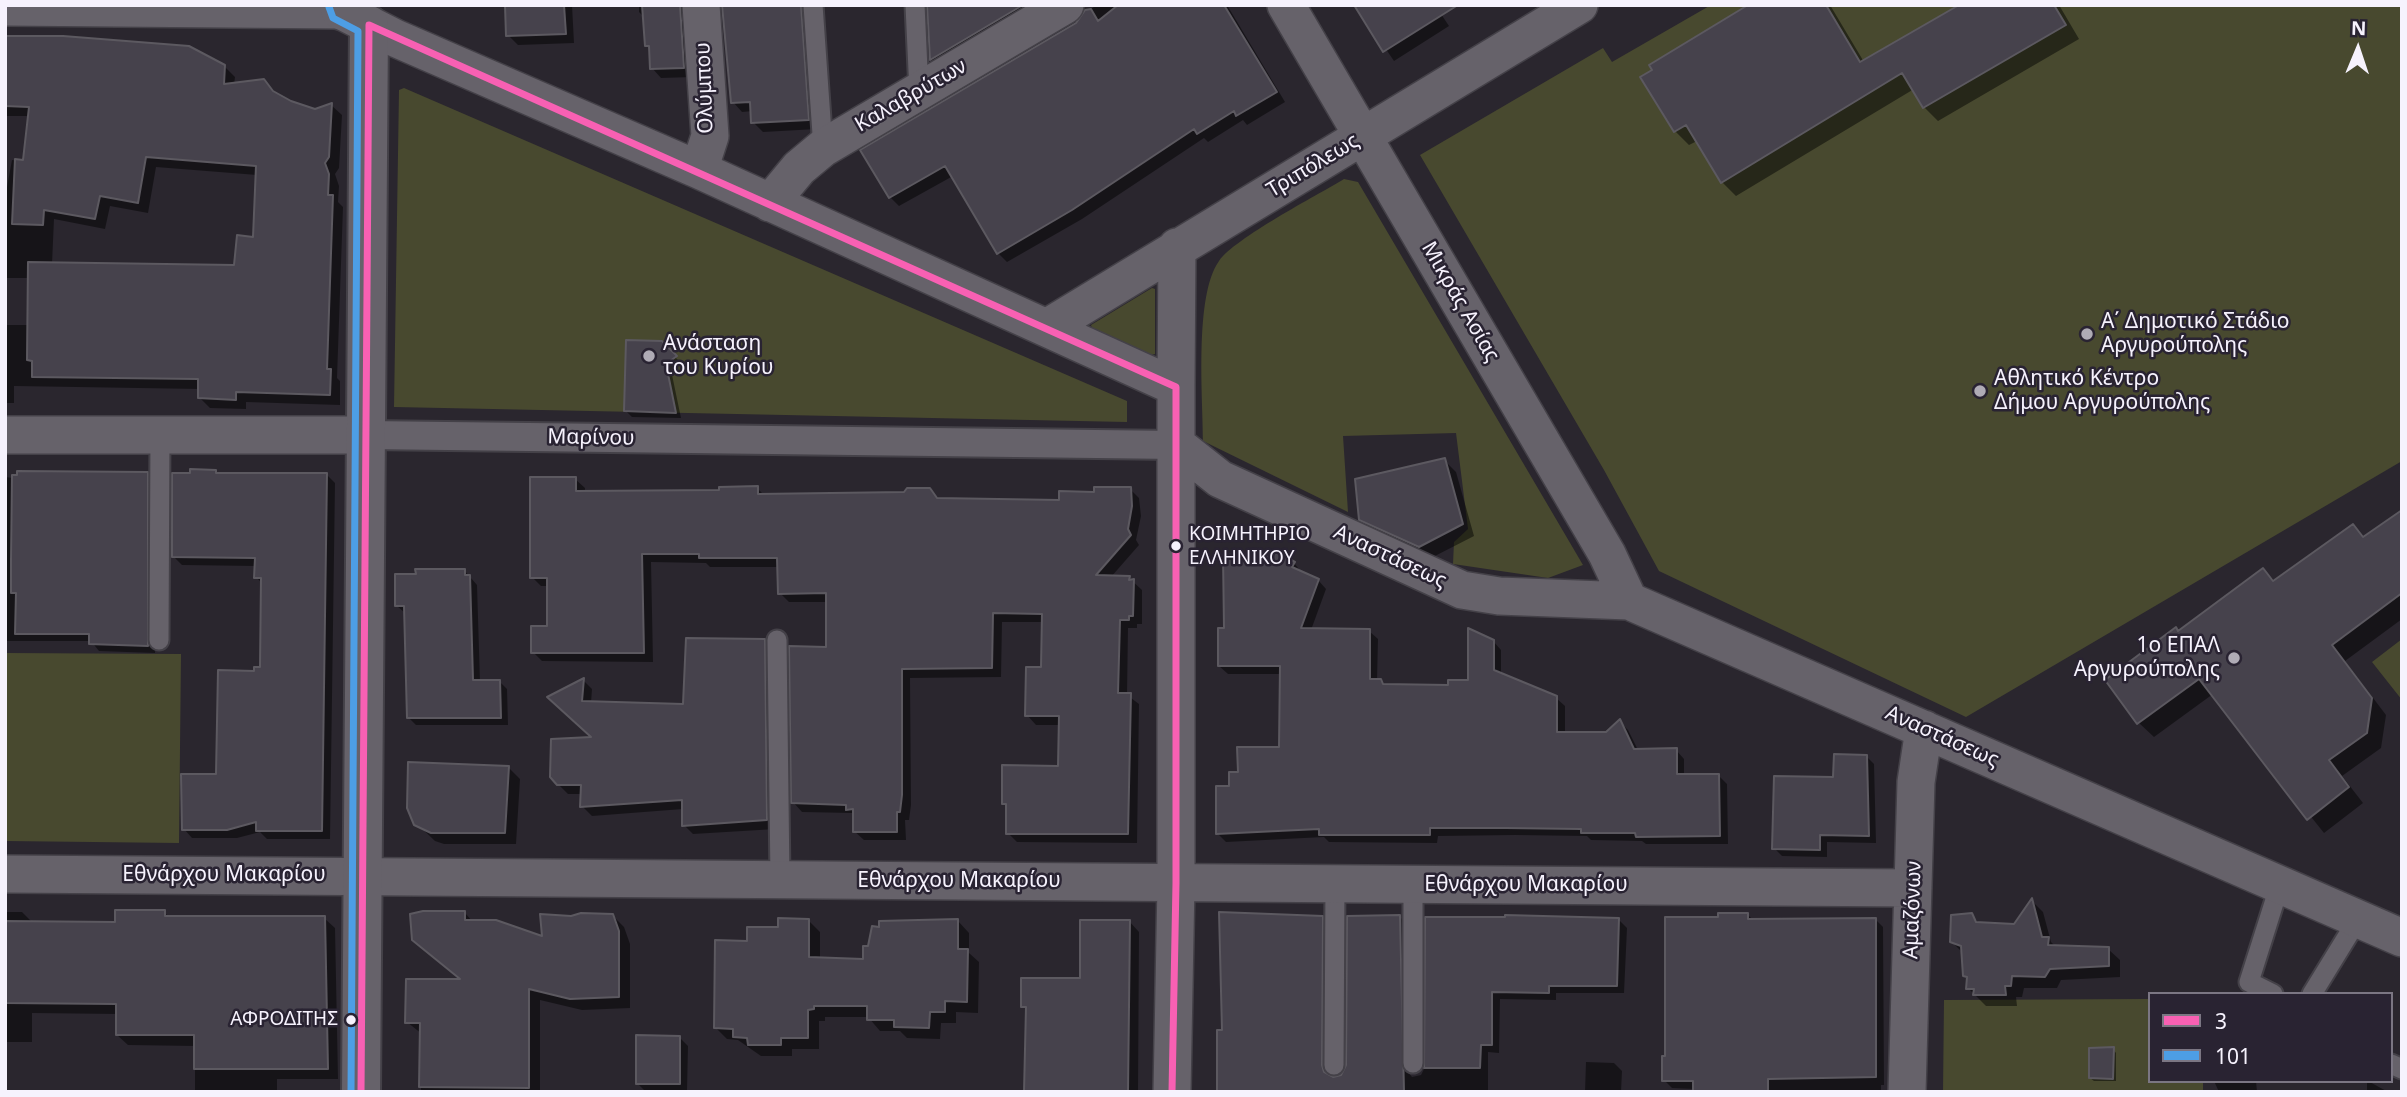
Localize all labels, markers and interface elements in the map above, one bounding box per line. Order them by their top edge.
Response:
north arrow [2323,14,2393,84]
text: N [2351,15,2367,41]
street label: Ολύμπου [691,42,719,134]
street label: Καλαβρύτων [851,54,971,138]
street label: Τριπόλεως [1262,129,1364,203]
street label: Μικράς Ασίας [1415,238,1505,366]
place label: Α΄ Δημοτικό Στάδιο Αργυρούπολης [2101,309,2289,359]
marker: Α΄ Δημοτικό Στάδιο Αργυρούπολης [2079,326,2095,342]
place label: Ανάσταση του Κυρίου [663,331,774,381]
marker: Ανάσταση του Κυρίου [641,348,657,364]
place label: Αθλητικό Κέντρο Δήμου Αργυρούπολης [1994,366,2210,416]
marker: Αθλητικό Κέντρο Δήμου Αργυρούπολης [1972,383,1988,399]
street label: Μαρίνου [547,425,635,451]
street label: Αναστάσεως [1330,520,1450,594]
place label: ΚΟΙΜΗΤΗΡΙΟ ΕΛΛΗΝΙΚΟΥ [1189,524,1310,568]
marker: ΚΟΙΜΗΤΗΡΙΟ ΕΛΛΗΝΙΚΟΥ [1169,539,1183,553]
place label: 1o ΕΠΑΛ Αργυρούπολης [2074,633,2220,683]
marker: 1o ΕΠΑΛ Αργυρούπολης [2226,650,2242,666]
street label: Αναστάσεως [1881,701,2003,773]
street label: Αμαζόνων [1899,860,1927,960]
street label: Εθνάρχου Μακαρίου [122,862,326,888]
street label: Εθνάρχου Μακαρίου [857,868,1061,894]
street label: Εθνάρχου Μακαρίου [1424,872,1628,898]
legend [2148,992,2393,1083]
text: 3 [2215,1007,2227,1035]
place label: ΑΦΡΟΔΙΤΗΣ [230,1009,338,1031]
marker: ΑΦΡΟΔΙΤΗΣ [344,1013,358,1027]
text: 101 [2215,1042,2251,1070]

